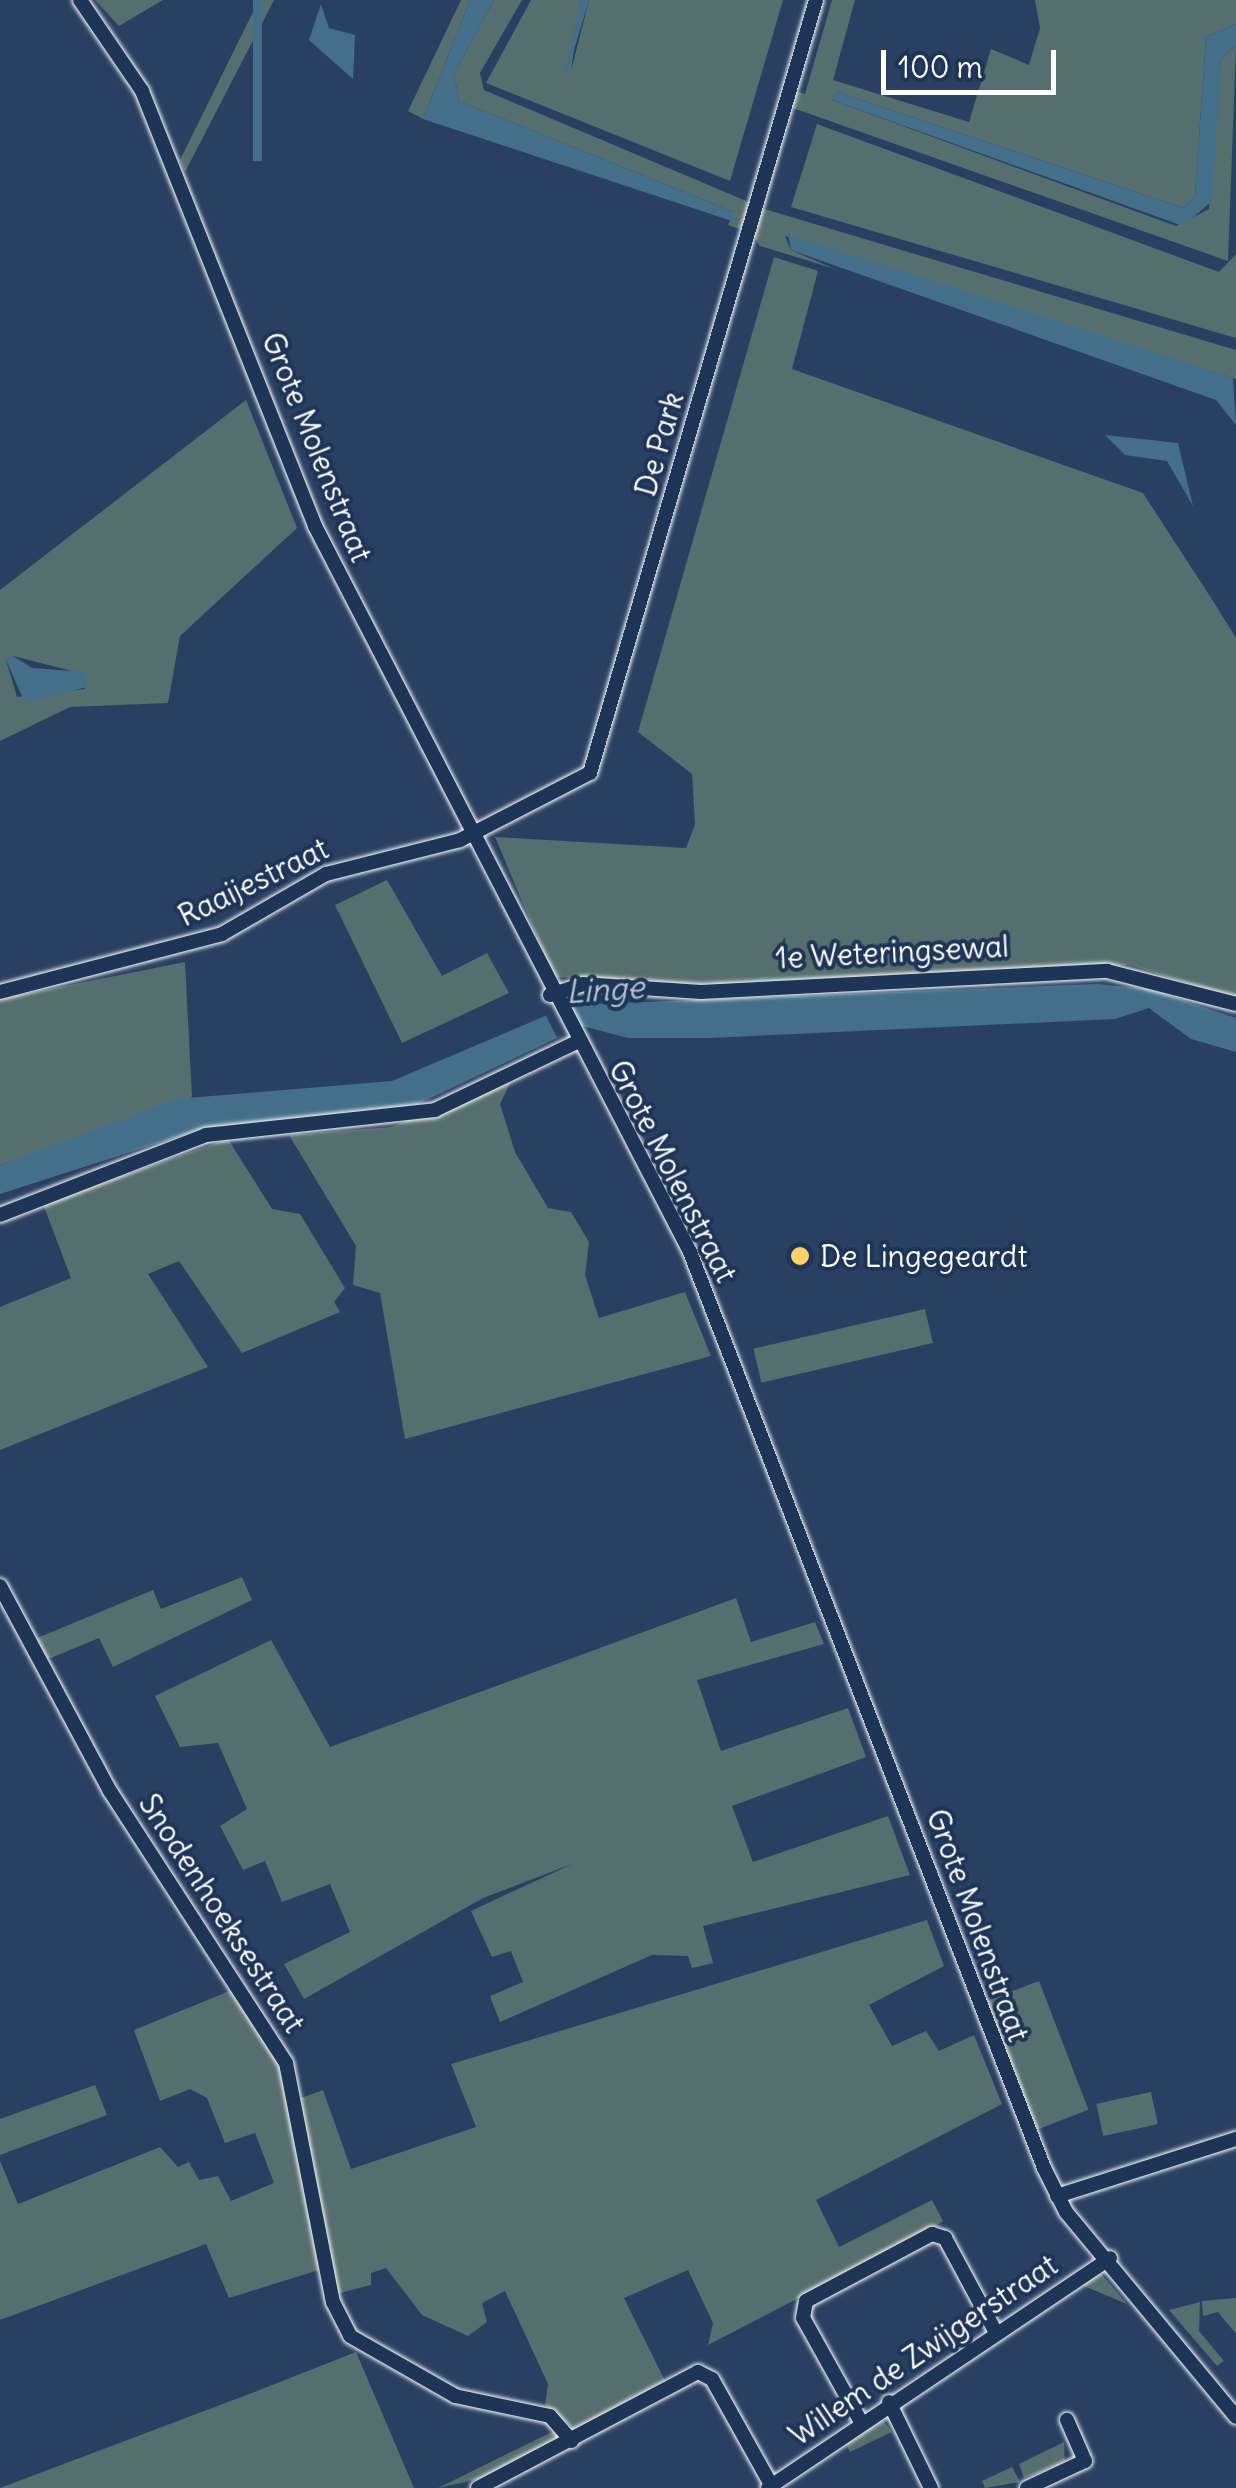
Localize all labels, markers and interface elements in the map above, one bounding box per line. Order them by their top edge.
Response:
scale bar [886,30,1061,92]
text: 100 m [898,48,983,86]
street label: Grote Molenstraat [255,327,379,567]
street label: De Park [627,388,691,500]
street label: Raaijestraat [172,830,334,934]
street label: 1e Weteringsewal [774,928,1010,976]
water label: Linge [565,968,645,1012]
street label: Grote Molenstraat [601,1054,745,1288]
place label: De Lingegeardt [820,1238,1028,1274]
marker: De Lingegeardt [789,1245,811,1267]
street label: Snodenhoeksestraat [131,1787,313,2039]
street label: Grote Molenstraat [919,1804,1037,2046]
street label: Willem de Zwijgerstraat [782,2247,1064,2453]

